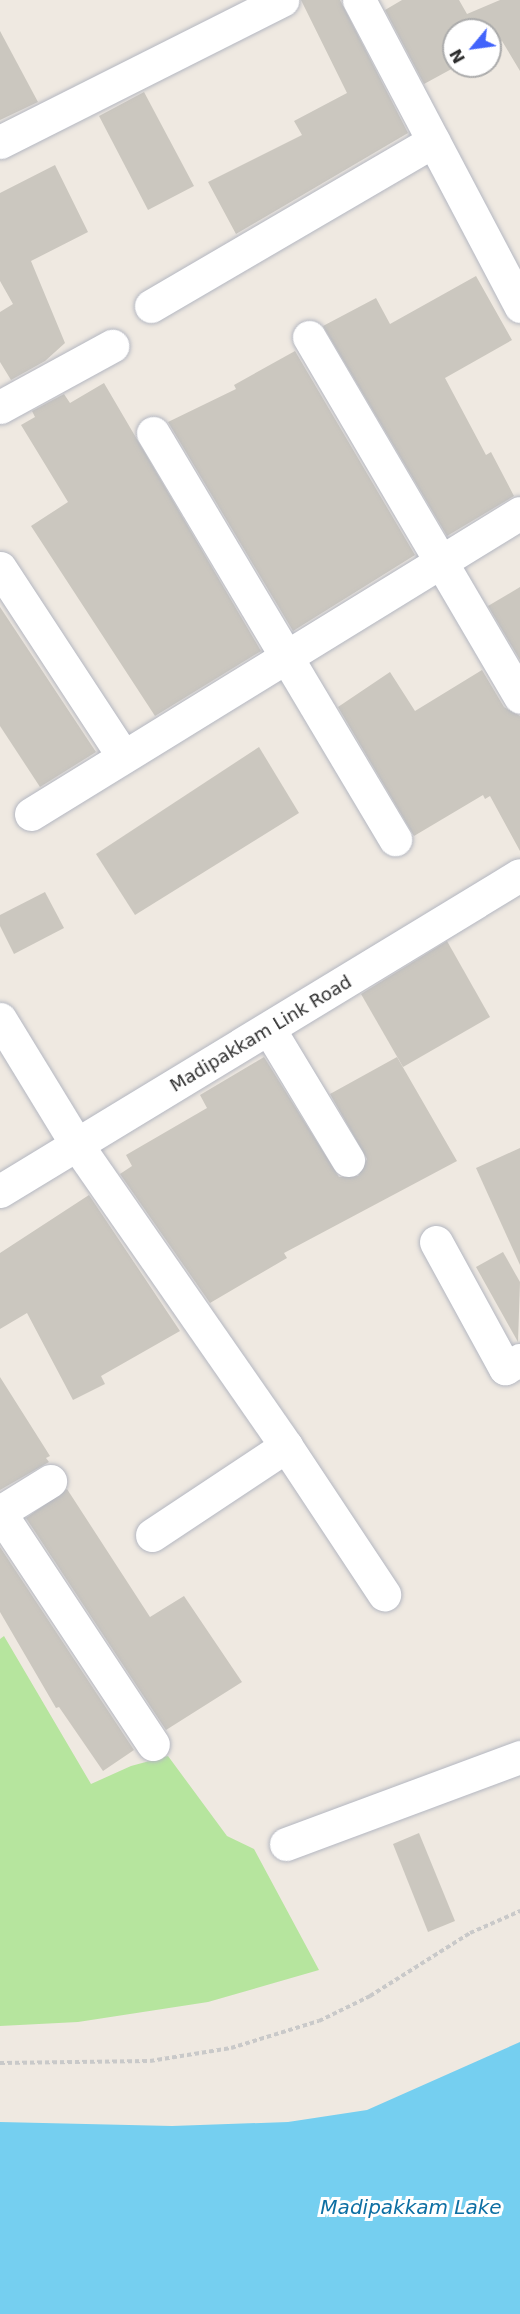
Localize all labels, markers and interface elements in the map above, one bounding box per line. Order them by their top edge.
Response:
north arrow [442,18,502,78]
text: N [446,46,469,66]
street label: Madipakkam Link Road [166,971,356,1097]
water label: Madipakkam Lake [320,2195,502,2219]

